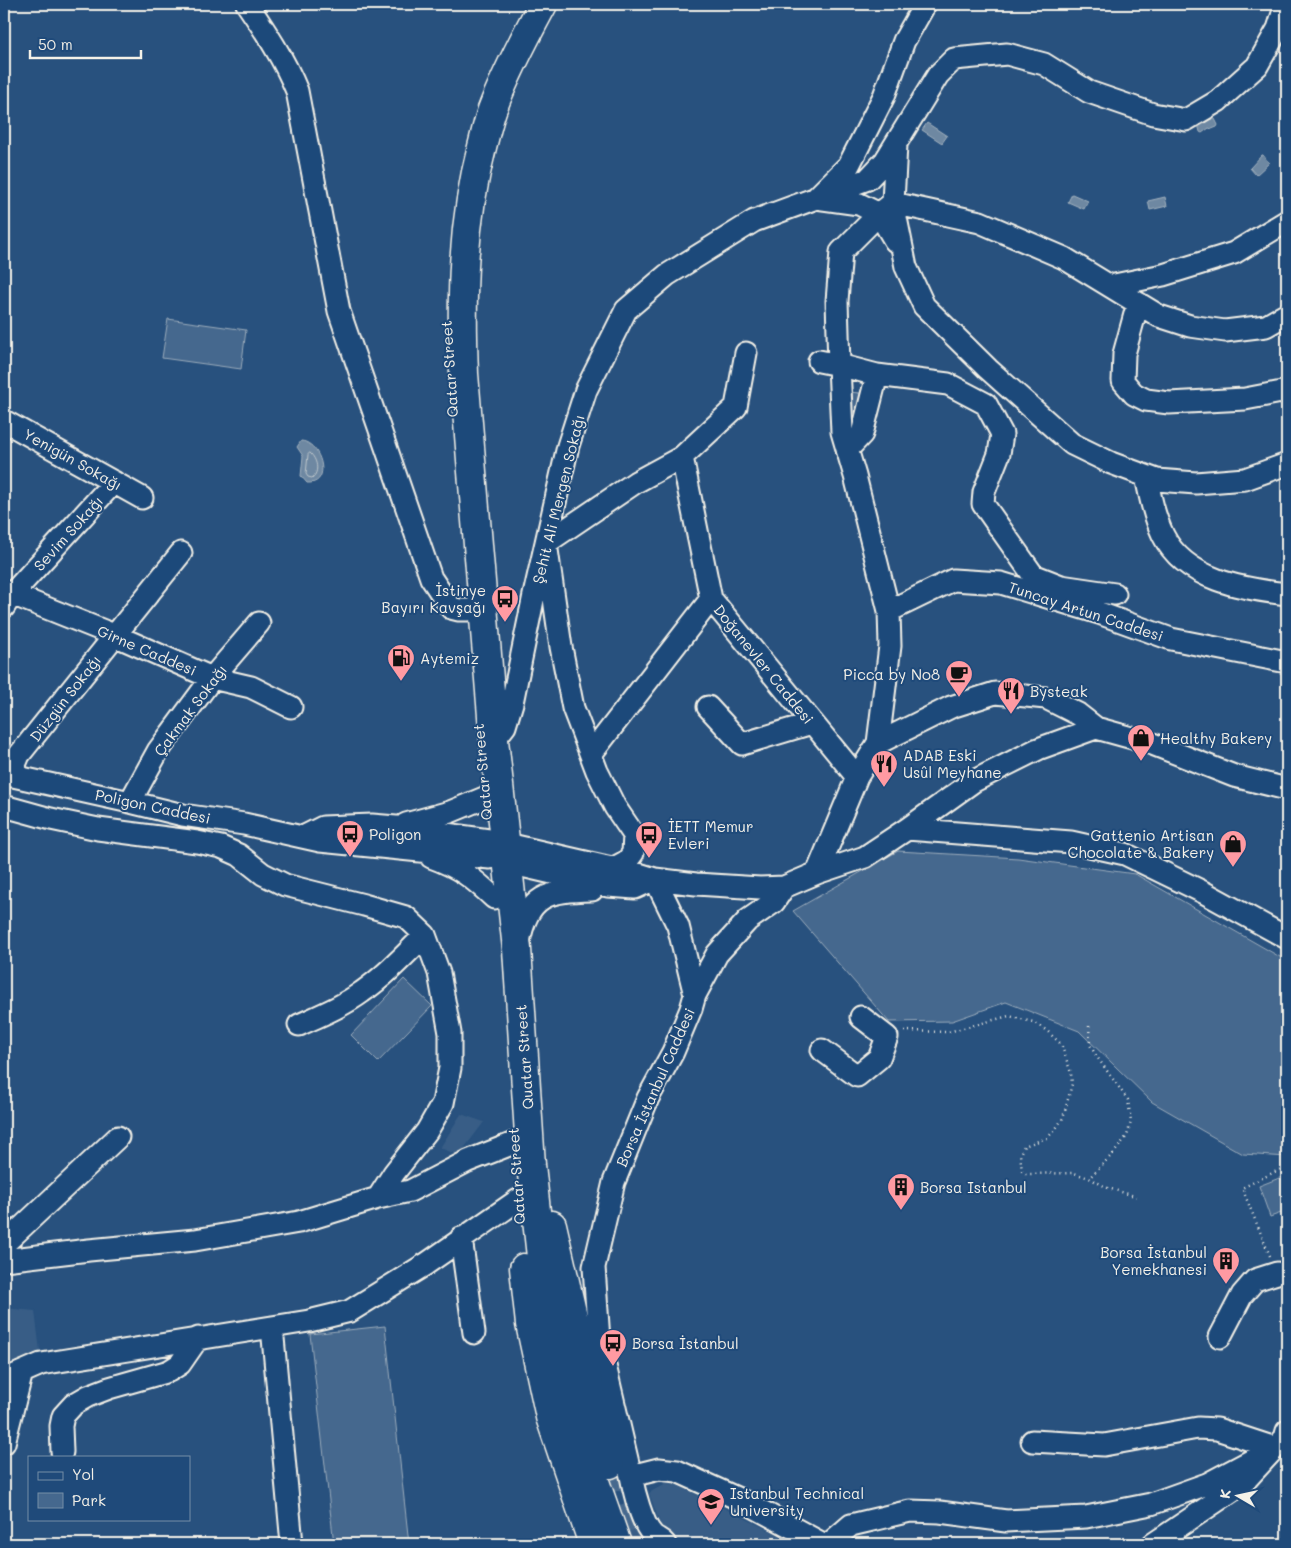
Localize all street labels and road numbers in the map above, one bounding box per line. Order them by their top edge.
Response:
street label: Qatar Street [436,320,462,418]
street label: Şehit Ali Mergen Sokağı [527,412,589,586]
street label: Yenigün Sokağı [20,424,126,494]
street label: Sevim Sokağı [29,491,107,575]
street label: Tuncay Artun Caddesi [1006,577,1166,645]
street label: Doğanevler Caddesi [710,600,818,728]
street label: Girne Caddesi [94,620,200,680]
street label: Düzgün Sokağı [25,650,105,746]
street label: Çakmak Sokağı [149,660,231,760]
street label: Qatar Street [468,723,496,821]
street label: Poligon Caddesi [94,784,212,828]
street label: Quatar Street [510,1004,538,1110]
street label: Borsa İstanbul Caddesi [611,1004,699,1170]
street label: Qatar Street [503,1127,529,1225]

